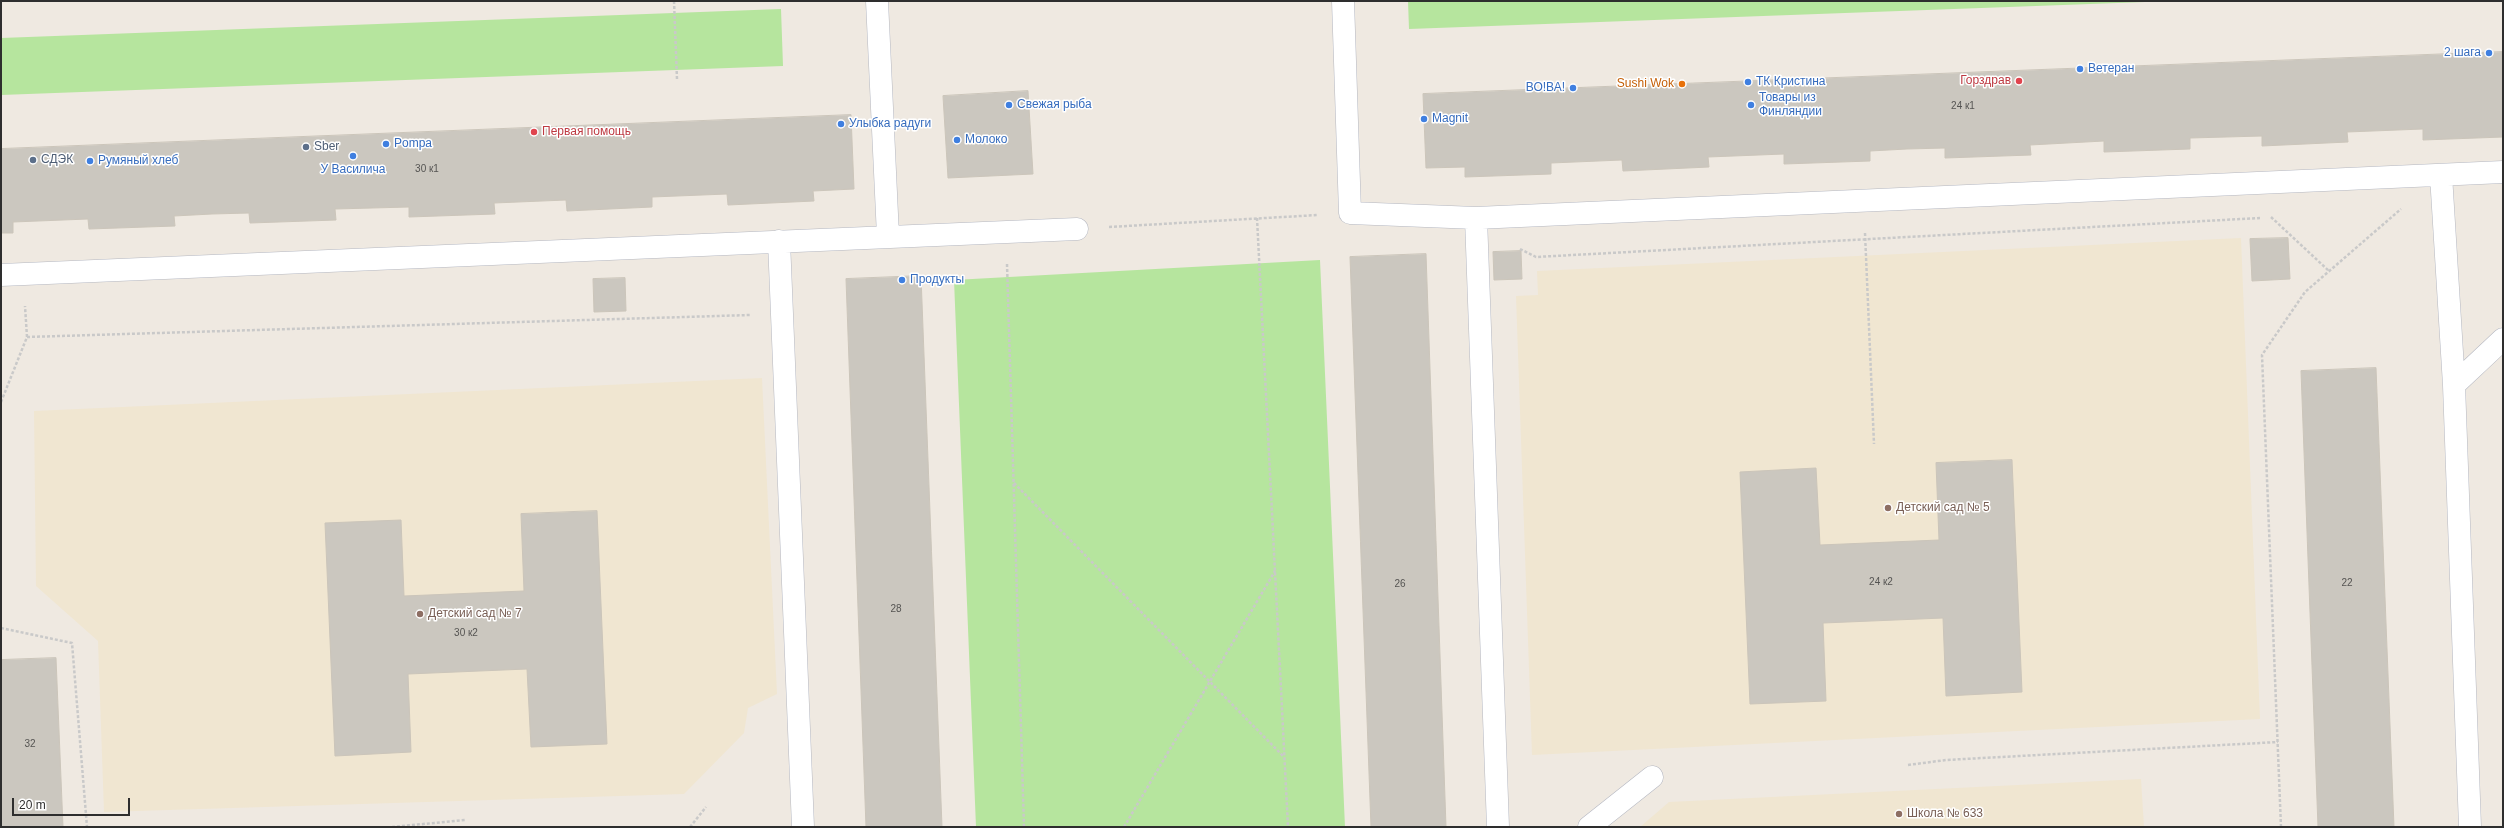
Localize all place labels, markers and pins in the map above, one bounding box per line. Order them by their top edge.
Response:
place label: 2 шага [2444,46,2481,60]
marker: 2 шага [2484,48,2494,58]
place label: Ветеран [2088,62,2134,76]
marker: Ветеран [2075,64,2085,74]
place label: Горздрав [1960,74,2011,88]
place label: ТК Кристина [1756,75,1826,89]
marker: Горздрав [2014,76,2024,86]
place label: Sushi Wok [1617,77,1674,91]
marker: ТК Кристина [1743,77,1753,87]
marker: Sushi Wok [1677,79,1687,89]
place label: ВО!ВА! [1526,81,1565,95]
marker: ВО!ВА! [1568,83,1578,93]
place label: Товары из Финляндии [1759,91,1822,119]
place label: Свежая рыба [1017,98,1092,112]
marker: Свежая рыба [1004,100,1014,110]
marker: Товары из Финляндии [1746,100,1756,110]
place label: Magnit [1432,112,1468,126]
marker: Magnit [1419,114,1429,124]
place label: Улыбка радуги [849,117,931,131]
marker: Улыбка радуги [836,119,846,129]
place label: Первая помощь [542,125,631,139]
marker: Первая помощь [529,127,539,137]
place label: Молоко [965,133,1007,147]
marker: Молоко [952,135,962,145]
place label: Pompa [394,137,432,151]
marker: Pompa [381,139,391,149]
place label: Sber [314,140,339,154]
marker: Sber [301,142,311,152]
marker: У Василича [348,151,358,161]
place label: СДЭК [41,153,73,167]
place label: Румяный хлеб [98,154,178,168]
marker: СДЭК [28,155,38,165]
marker: Румяный хлеб [85,156,95,166]
place label: У Василича [321,163,385,177]
place label: Продукты [910,273,964,287]
marker: Продукты [897,275,907,285]
place label: Детский сад № 5 [1896,501,1990,515]
marker: Детский сад № 5 [1883,503,1893,513]
place label: Детский сад № 7 [428,607,522,621]
marker: Детский сад № 7 [415,609,425,619]
place label: Школа № 633 [1907,807,1983,821]
marker: Школа № 633 [1894,809,1904,819]

